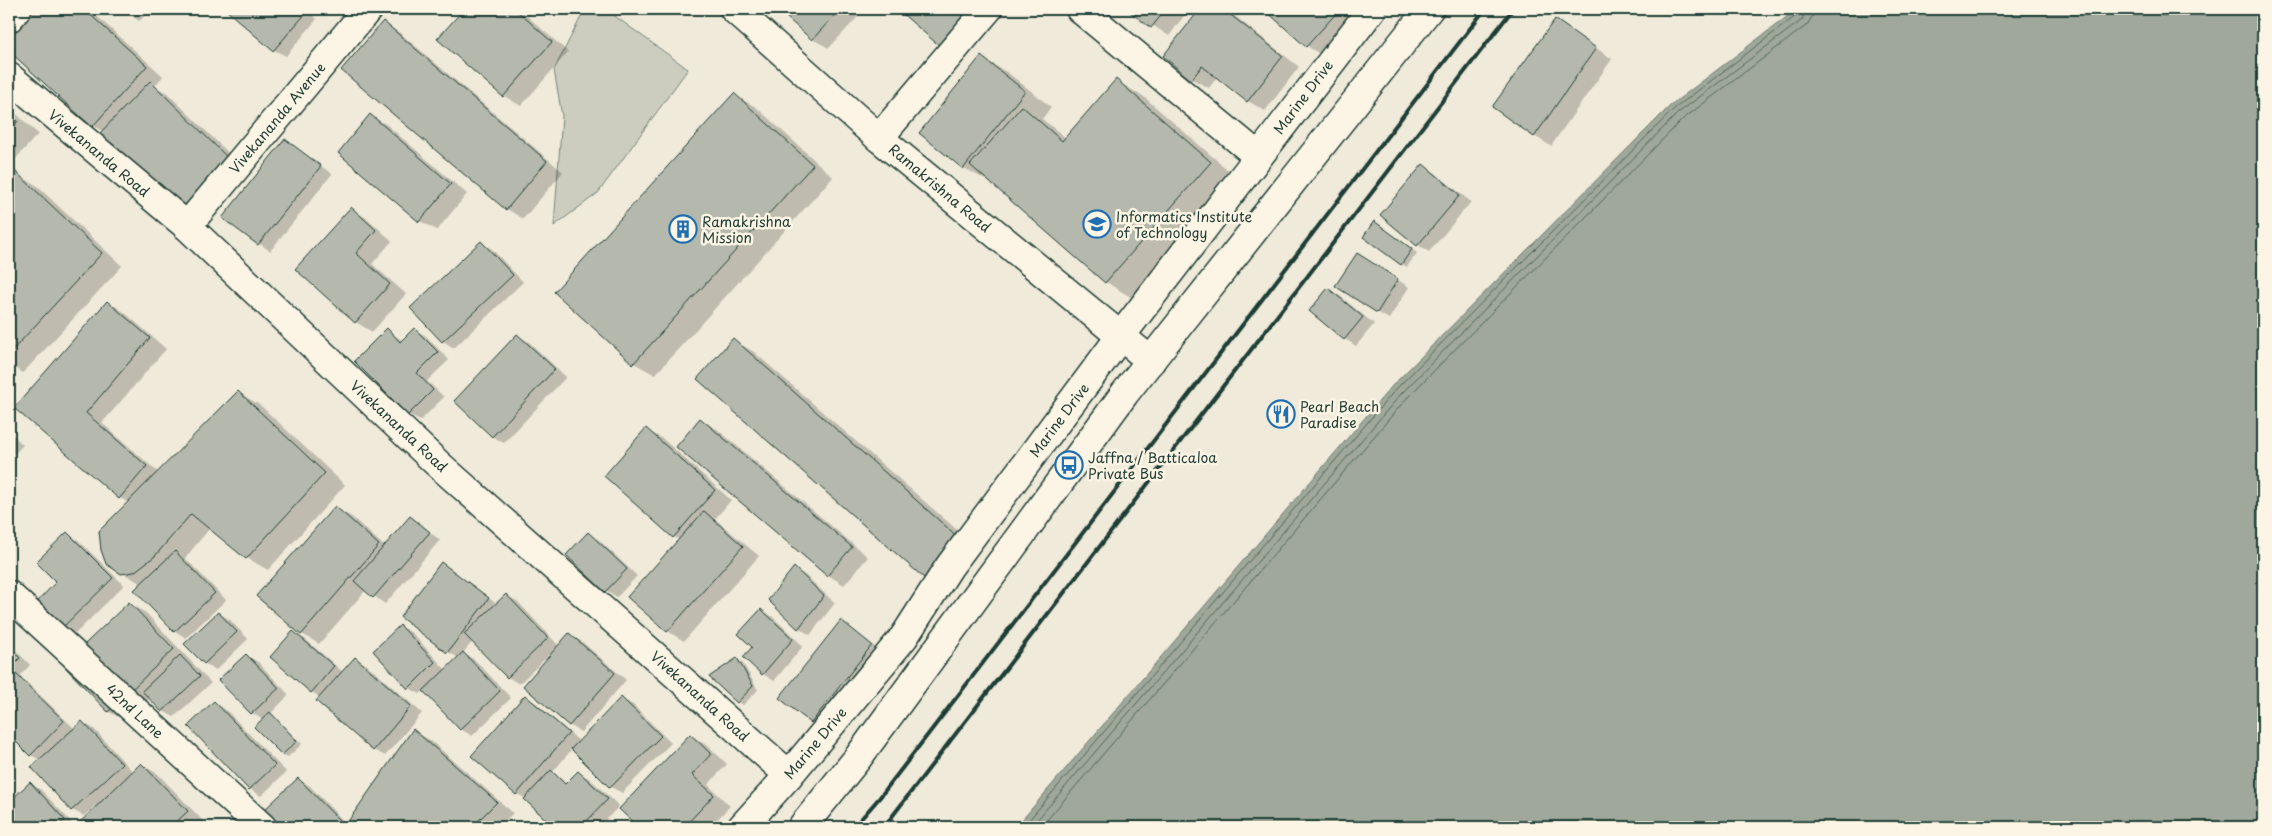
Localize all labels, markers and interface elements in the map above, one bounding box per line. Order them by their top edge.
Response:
street label: Marine Drive [1268,56,1338,138]
street label: Vivekananda Avenue [224,58,330,178]
street label: Vivekananda Road [44,104,154,202]
street label: Ramakrishna Road [884,139,996,237]
place label: Informatics Institute of Technology [1116,206,1253,243]
school or university icon: Informatics Institute of Technology [1082,209,1112,239]
place label: Ramakrishna Mission [702,211,791,248]
building icon: Ramakrishna Mission [668,214,698,244]
street label: Vivekananda Road [346,375,452,477]
street label: Marine Drive [1024,379,1094,461]
place label: Pearl Beach Paradise [1300,396,1379,433]
restaurant icon: Pearl Beach Paradise [1266,399,1296,429]
place label: Jaffna / Batticaloa Private Bus [1088,447,1217,484]
bus stop icon: Jaffna / Batticaloa Private Bus [1054,450,1084,480]
street label: Vivekananda Road [646,646,754,746]
street label: 42nd Lane [101,679,169,743]
street label: Marine Drive [779,703,851,783]

